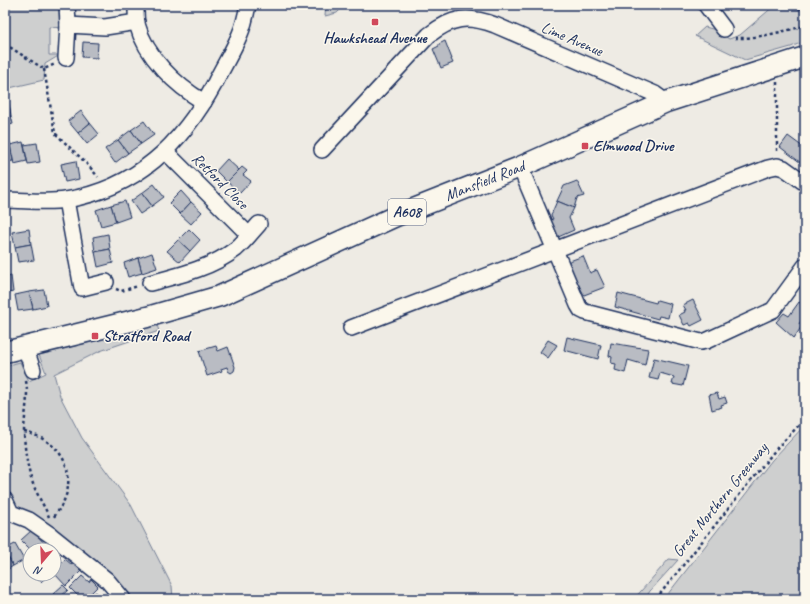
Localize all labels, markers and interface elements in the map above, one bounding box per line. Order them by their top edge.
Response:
marker: Hawkshead Avenue [370,17,380,27]
street label: Lime Avenue [538,17,607,62]
place label: Hawkshead Avenue [323,28,428,48]
place label: Elmwood Drive [593,136,675,156]
marker: Elmwood Drive [580,141,590,151]
street label: Retford Close [188,149,254,215]
street label: Mansfield Road [442,155,530,206]
road number: A608 [388,199,426,225]
place label: Stratford Road [103,326,192,346]
marker: Stratford Road [90,331,100,341]
street label: Great Northern Greenway [668,438,773,561]
north arrow [22,542,62,582]
text: N [31,563,44,579]

